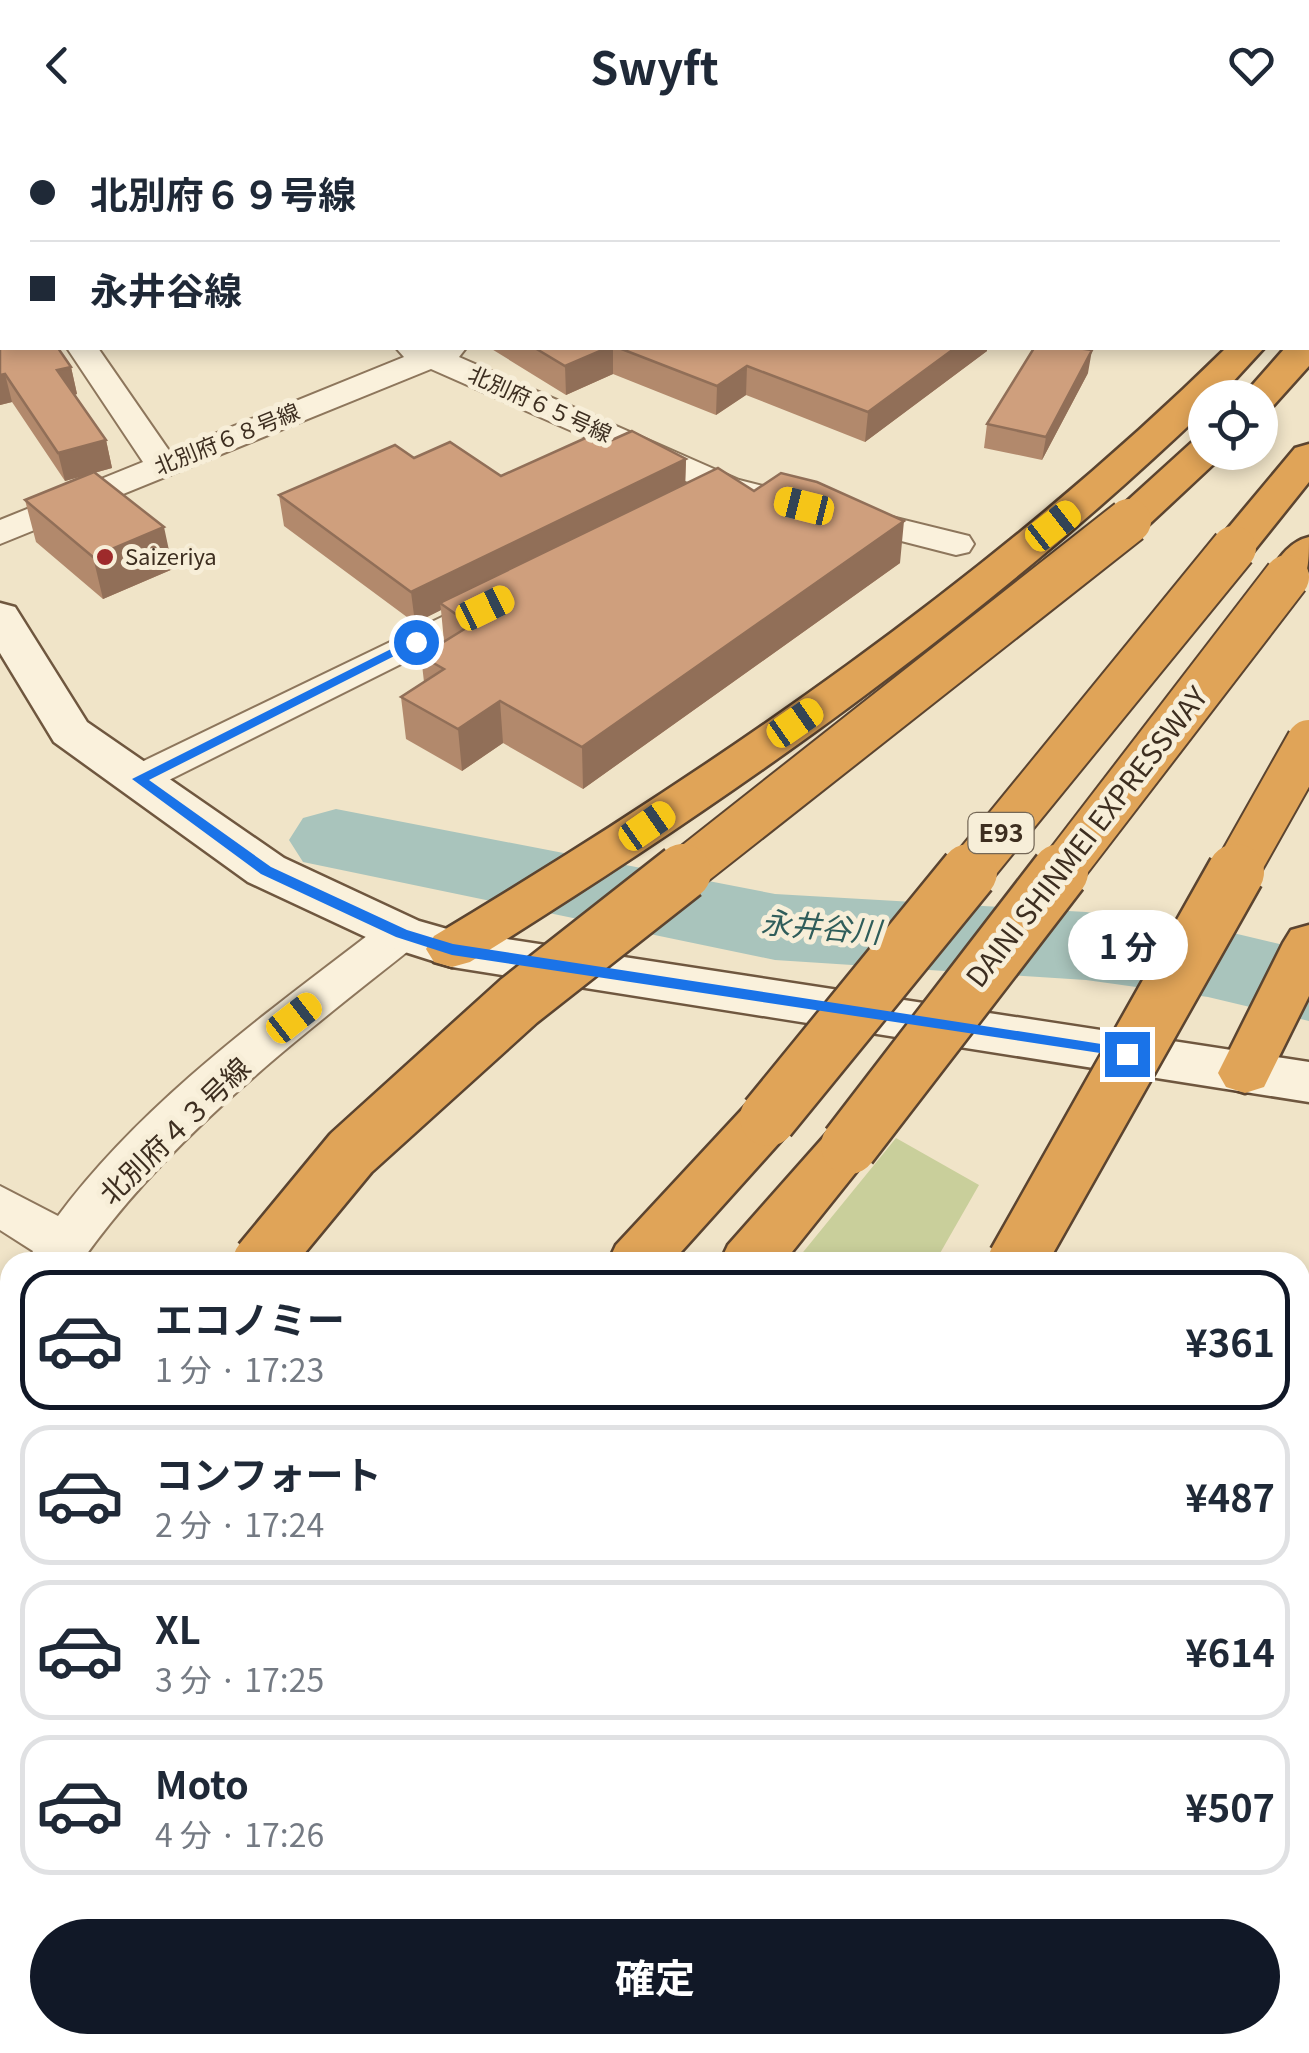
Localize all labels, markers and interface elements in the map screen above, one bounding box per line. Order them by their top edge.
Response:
text: Swyft [590,33,719,98]
icon: back [30,38,85,93]
icon: heart [1224,38,1279,93]
text: 北別府６９号線 [90,165,356,220]
text: 永井谷線 [90,261,242,316]
street label: 北別府６５号線 [464,356,618,448]
map controls [1188,380,1278,470]
button: locate [1188,380,1278,470]
street label: 北別府６８号線 [149,393,304,481]
car [771,484,837,528]
car [1020,496,1086,556]
place label: Saizeriya [125,539,217,571]
marker: Saizeriya [94,546,116,568]
car [451,581,519,635]
route start [394,620,439,665]
street label: DAINI SHINMEI EXPRESSWAY [955,677,1216,994]
car [762,694,828,752]
car [614,797,680,855]
road number: E93 [968,813,1034,853]
water label: 永井谷川 [760,898,886,952]
callout: 1 分 [1067,909,1187,979]
text: 1 分 [1099,922,1157,968]
car [261,988,327,1048]
route end [1105,1032,1150,1077]
street label: 北別府４３号線 [89,1047,258,1212]
text: エコノミー [155,1290,345,1345]
icon: car [35,1295,125,1385]
text: ¥361 [1185,1313,1275,1368]
text: 1 分 · 17:23 [155,1345,324,1391]
text: コンフォート [155,1445,382,1500]
icon: car [35,1450,125,1540]
text: ¥487 [1185,1468,1275,1523]
text: 2 分 · 17:24 [155,1500,324,1546]
text: XL [155,1600,201,1655]
icon: car [35,1605,125,1695]
text: ¥614 [1185,1623,1275,1678]
text: 3 分 · 17:25 [155,1655,324,1701]
text: Moto [155,1755,249,1810]
icon: car [35,1760,125,1850]
text: ¥507 [1185,1778,1275,1833]
text: 4 分 · 17:26 [155,1810,324,1856]
button: 確定 [30,1919,1280,2034]

